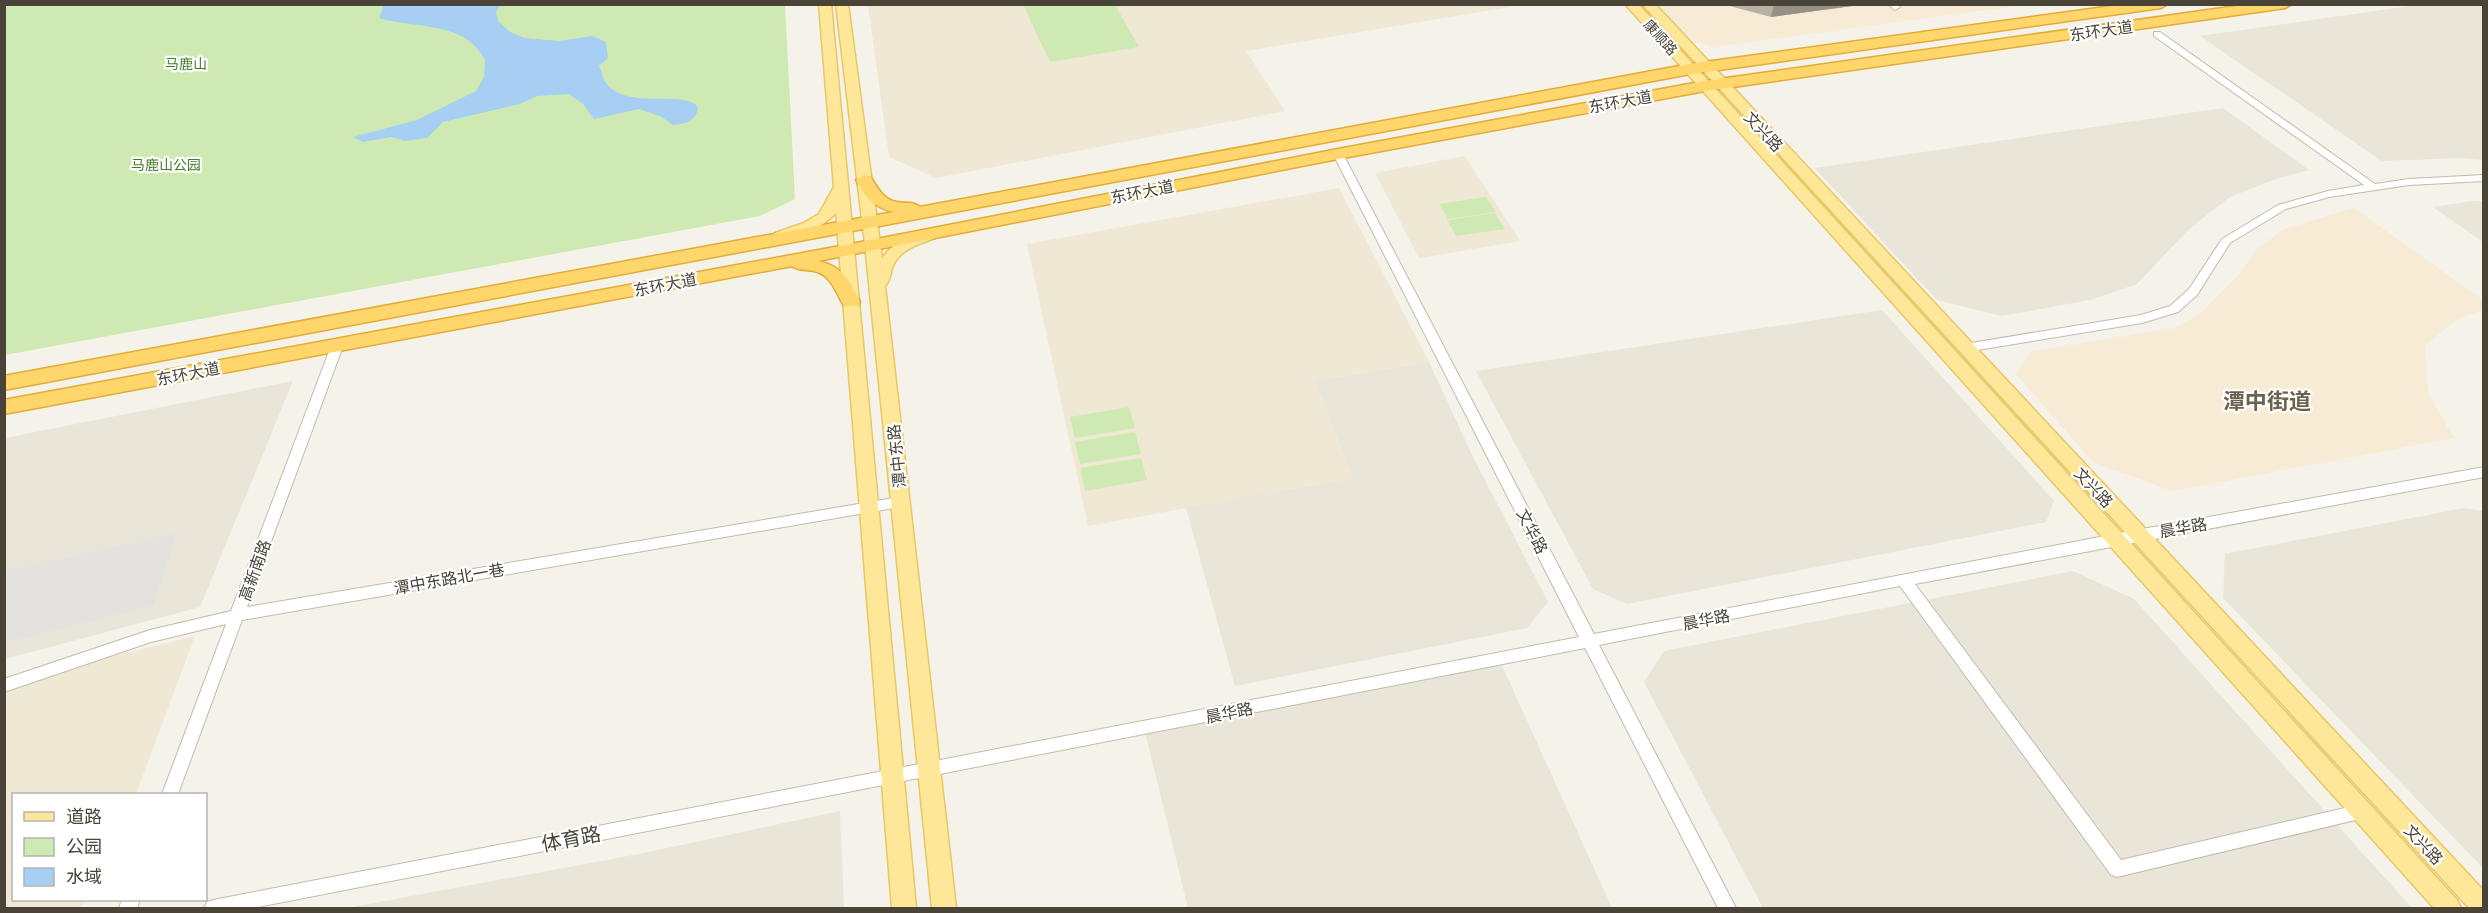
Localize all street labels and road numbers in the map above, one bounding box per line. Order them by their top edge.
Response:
street label: 康顺路 [1641,16,1681,58]
street label: 东环大道 [2068,16,2134,44]
street label: 东环大道 [1587,86,1653,116]
street label: 文兴路 [1741,107,1787,155]
street label: 东环大道 [1109,176,1175,206]
street label: 东环大道 [632,269,698,299]
street label: 东环大道 [155,358,221,388]
street label: 潭中东路 [883,423,909,489]
street label: 文兴路 [2071,463,2117,511]
street label: 文华路 [1514,505,1552,557]
street label: 晨华路 [2158,513,2208,541]
street label: 高新南路 [234,537,274,603]
street label: 潭中东路北一巷 [392,559,506,597]
street label: 晨华路 [1681,605,1731,633]
street label: 晨华路 [1204,698,1254,726]
street label: 体育路 [539,820,603,856]
street label: 文兴路 [2401,820,2447,868]

